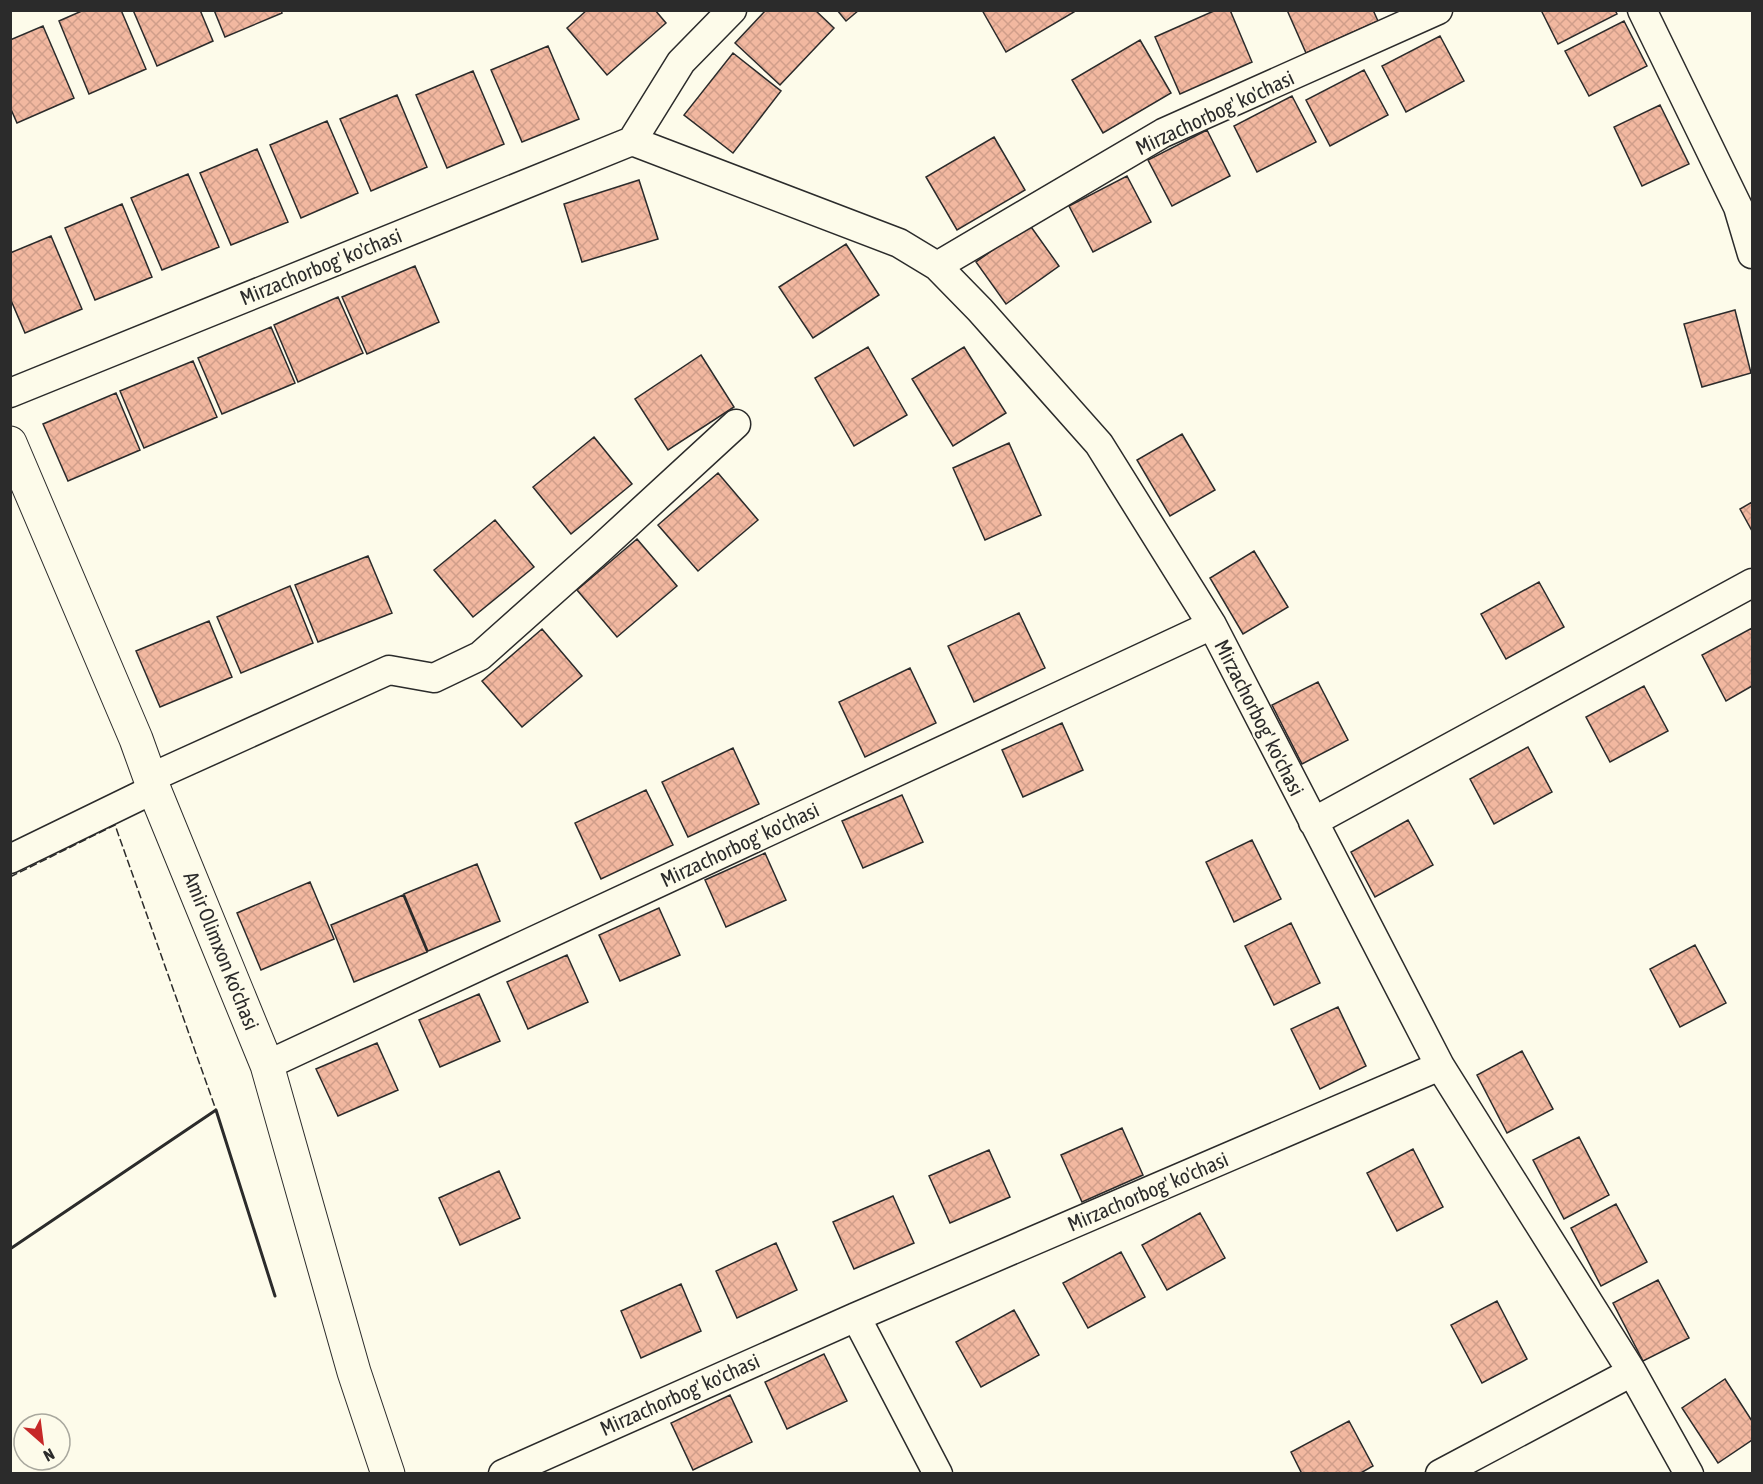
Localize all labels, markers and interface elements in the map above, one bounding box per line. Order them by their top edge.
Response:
street label: Mirzachorbog' ko'chasi [1132,65,1298,159]
street label: Mirzachorbog' ko'chasi [236,223,405,309]
street label: Mirzachorbog' ko'chasi [1210,635,1310,800]
street label: Mirzachorbog' ko'chasi [657,797,823,891]
street label: Amir Olimxon ko'chasi [179,868,265,1033]
street label: Mirzachorbog' ko'chasi [1064,1146,1231,1236]
street label: Mirzachorbog' ko'chasi [596,1348,763,1440]
north arrow [12,1412,72,1472]
text: N [41,1445,57,1465]

